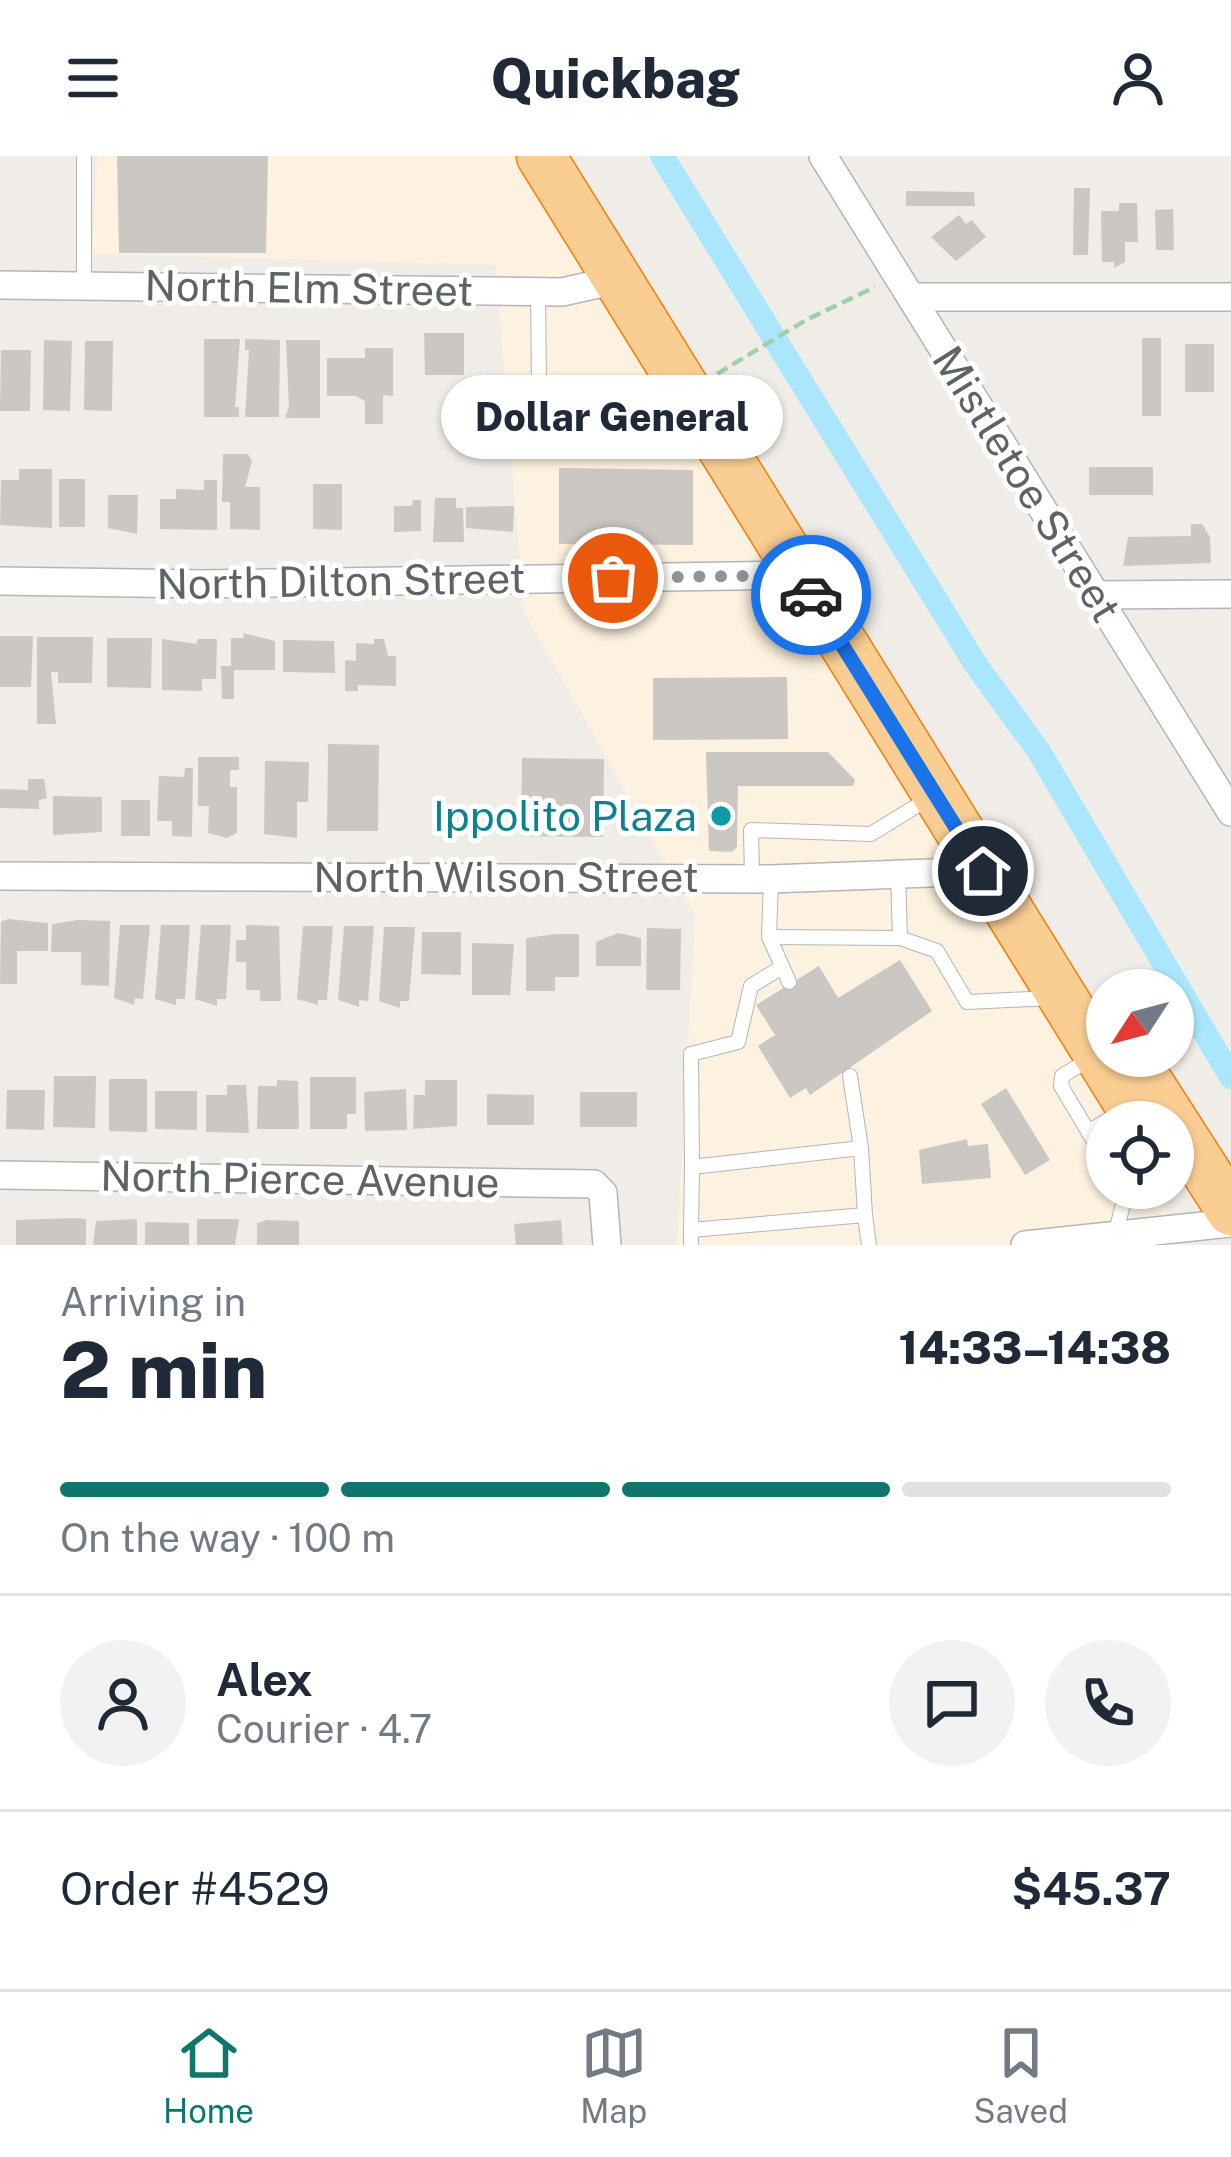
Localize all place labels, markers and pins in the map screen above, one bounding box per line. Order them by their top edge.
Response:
callout: Dollar General [442,374,784,458]
pin [562,527,664,629]
place label: Ippolito Plaza [433,791,697,840]
marker: Ippolito Plaza [708,803,734,829]
pin [932,820,1034,922]

